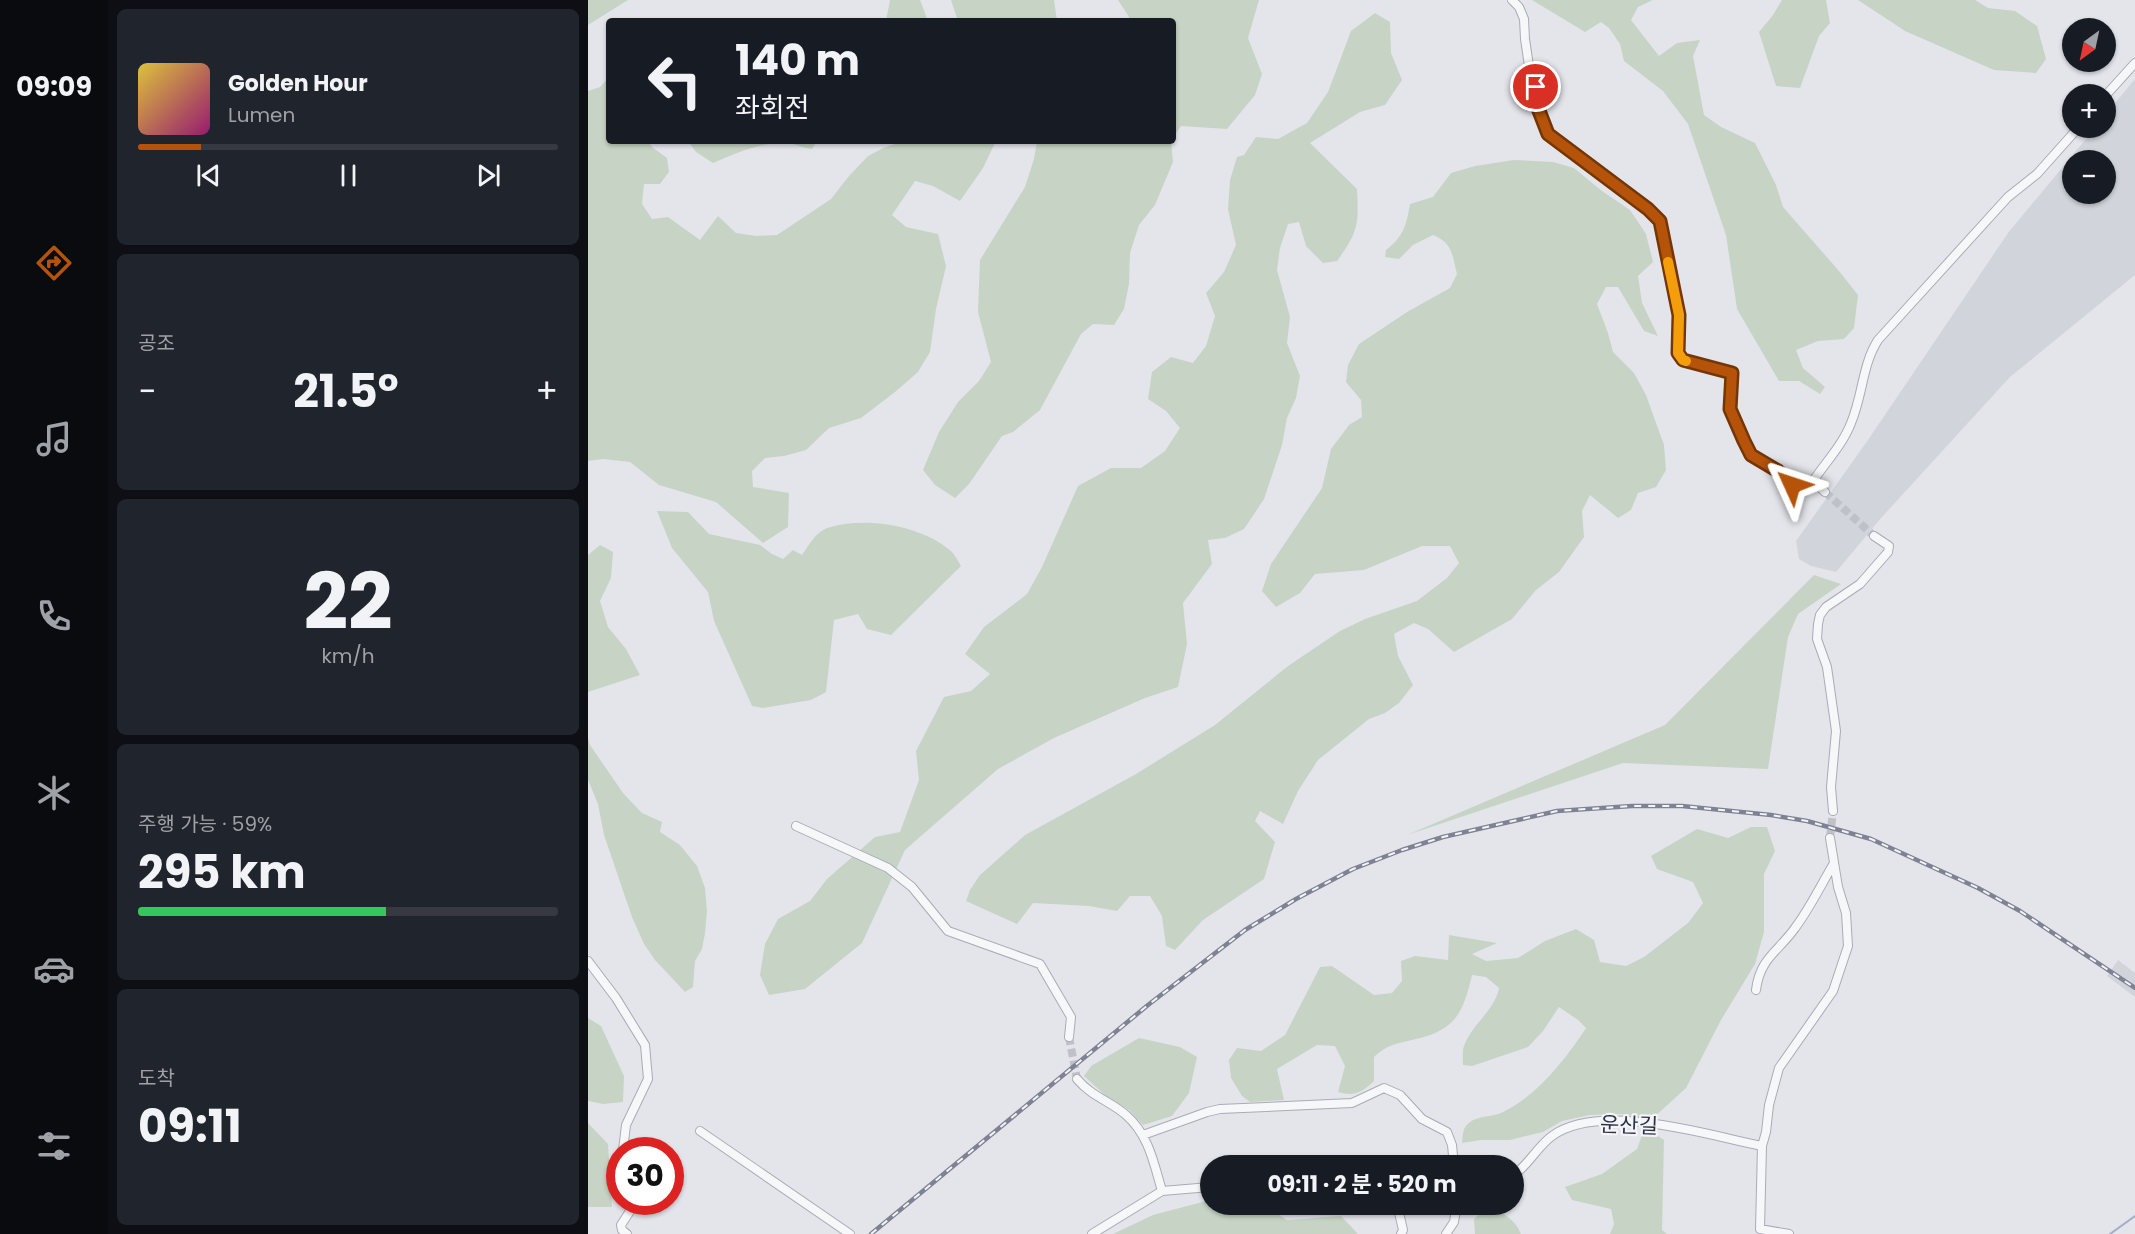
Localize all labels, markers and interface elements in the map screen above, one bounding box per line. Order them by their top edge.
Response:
north arrow [2062,18,2116,72]
map controls [2062,18,2116,204]
text: 140 m [735,31,860,90]
icon: left [636,42,714,120]
pin [1510,61,1561,112]
text: 09:09 [16,68,92,105]
text: Golden Hour [228,68,368,99]
icon: arrive [1519,70,1552,103]
button: + [2062,84,2116,138]
text: 좌회전 [735,89,810,126]
text: Lumen [228,101,295,129]
button: − [2062,150,2116,204]
icon: previous [192,159,225,192]
icon: pause [332,159,365,192]
icon: next [472,159,505,192]
icon: directions [33,242,75,284]
text: 공조 [138,329,175,357]
text: 21.5° [293,360,399,423]
text: − [138,368,156,415]
text: + [535,368,558,415]
icon: music [33,418,75,460]
position arrow [1760,453,1824,517]
text: 22 [303,547,393,656]
icon: phone [33,595,75,637]
text: km/h [321,642,375,670]
icon: climate [33,772,75,814]
text: 주행 가능 · 59% [138,810,272,838]
text: 295 km [138,841,306,904]
icon: car [33,948,75,990]
text: 도착 [138,1064,175,1092]
text: 09:11 [138,1095,242,1158]
street label: 운산길 [1600,1109,1658,1141]
icon: filters [33,1125,75,1167]
speed limit sign: 30 [606,1137,684,1215]
text: 09:11 · 2 분 · 520 m [1267,1169,1457,1200]

